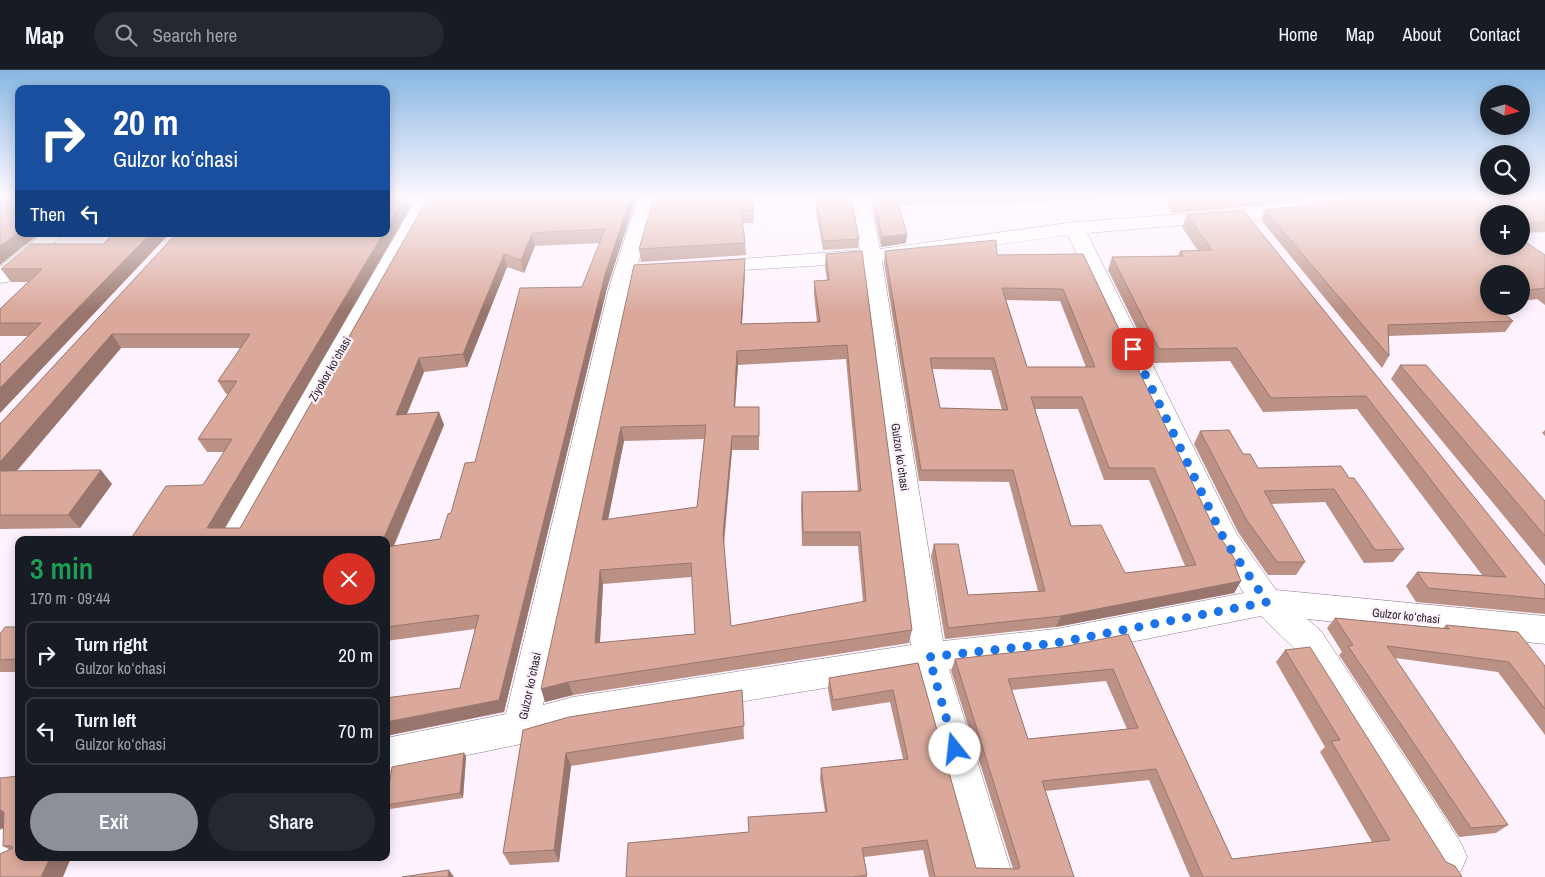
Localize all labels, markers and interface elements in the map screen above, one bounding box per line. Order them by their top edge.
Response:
search box [94,12,444,57]
text: Map [25,19,64,51]
icon: search [112,21,140,49]
text: Search here [152,22,237,48]
text: Home [1278,22,1318,47]
text: Map [1346,22,1375,47]
text: About [1403,22,1441,47]
text: Contact [1469,22,1520,47]
north arrow [1480,85,1530,135]
map controls [1480,85,1530,315]
text: 20 m [113,99,178,146]
icon: right [30,105,95,170]
text: Gulzor koʻchasi [113,144,238,174]
button: search [1480,145,1530,195]
icon: left [76,200,104,228]
text: Then [30,201,66,227]
button: + [1480,205,1530,255]
button: − [1480,265,1530,315]
pin [1112,328,1154,370]
street label: Ziyokor koʻchasi [305,334,355,404]
icon: arrive [1119,335,1147,363]
street label: Gulzor koʻchasi [887,422,913,492]
text: 3 min [30,548,93,588]
button: close [323,553,375,605]
text: 170 m · 09:44 [30,587,110,609]
street label: Gulzor koʻchasi [1371,604,1441,628]
text: Turn right [75,631,147,657]
icon: right [32,641,60,669]
text: 20 m [338,642,373,668]
street label: Gulzor koʻchasi [515,651,545,721]
text: Gulzor koʻchasi [75,657,166,679]
text: Turn left [75,707,136,733]
icon: left [32,717,60,745]
text: 70 m [338,718,373,744]
position arrow [928,722,980,774]
text: Gulzor koʻchasi [75,733,166,755]
button: Exit [30,793,198,851]
button: Share [208,793,375,851]

